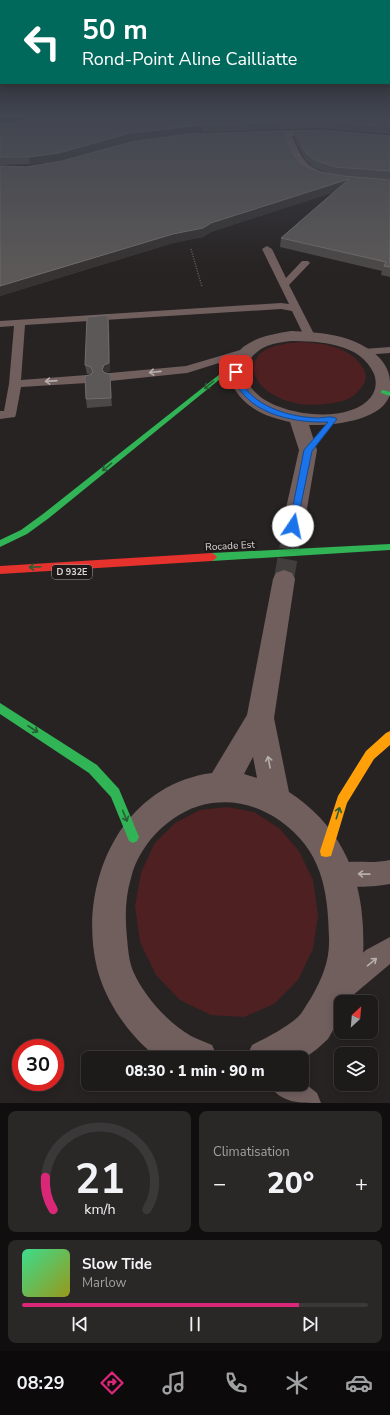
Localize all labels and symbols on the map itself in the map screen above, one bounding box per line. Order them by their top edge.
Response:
pin [219,355,253,389]
one-way arrow [149,369,162,376]
one-way arrow [45,378,58,385]
one-way arrow [203,381,214,390]
one-way arrow [102,462,113,471]
position arrow [272,505,314,547]
street label: Rocade Est [205,538,256,554]
one-way arrow [29,564,42,571]
road number: D 932E [52,565,92,579]
one-way arrow [27,726,39,734]
one-way arrow [264,756,272,769]
one-way arrow [335,807,342,820]
one-way arrow [121,810,129,822]
one-way arrow [358,870,371,878]
one-way arrow [366,958,377,966]
north arrow [334,995,378,1039]
speed limit sign: 30 [12,1039,64,1091]

